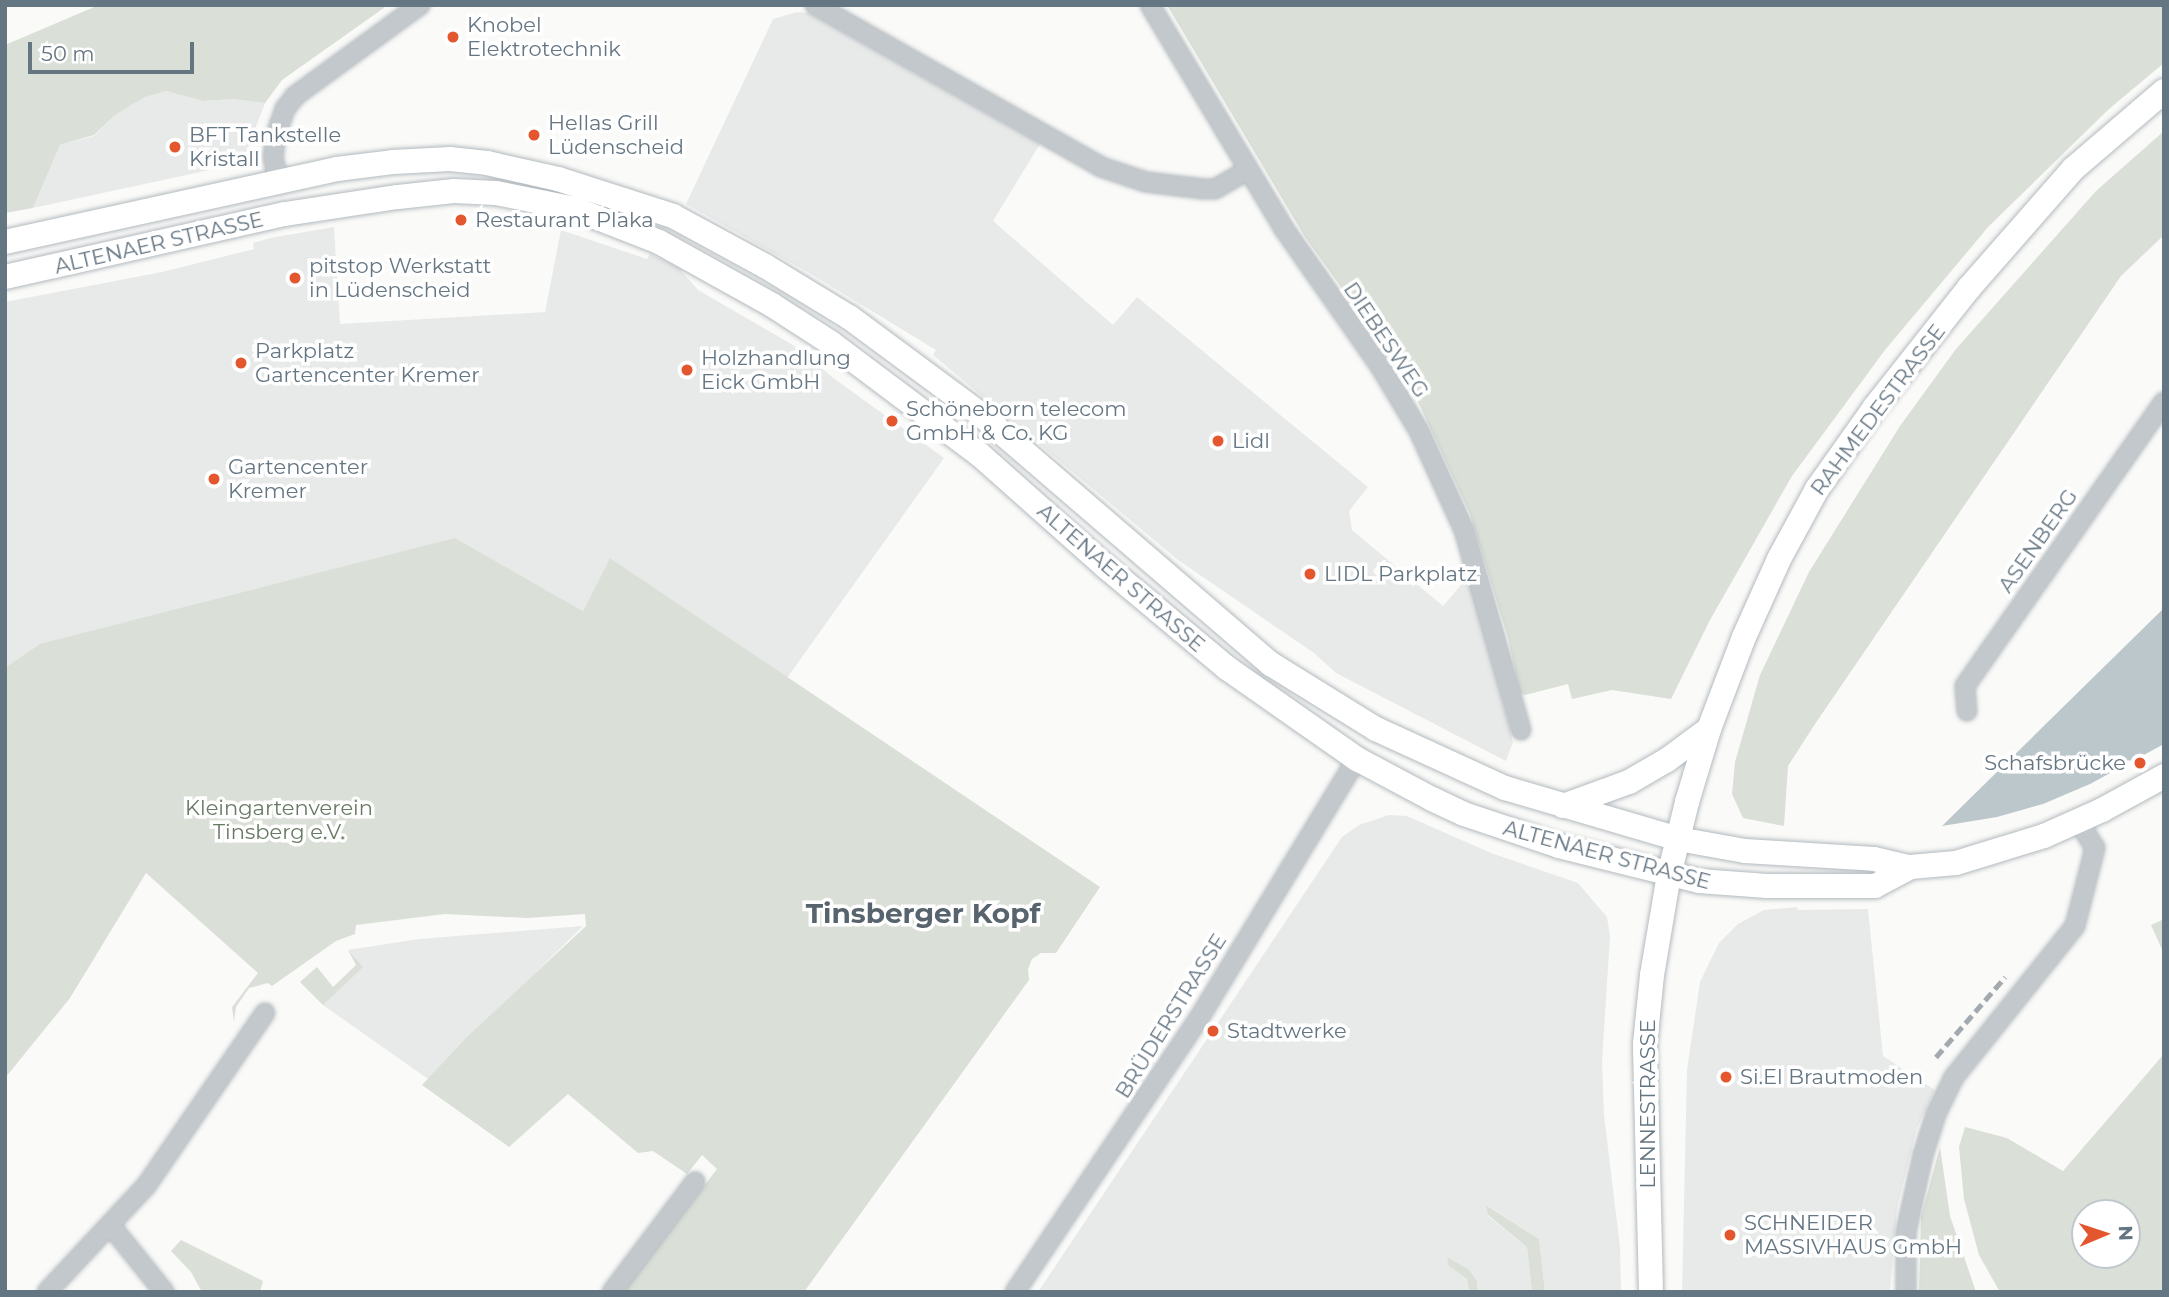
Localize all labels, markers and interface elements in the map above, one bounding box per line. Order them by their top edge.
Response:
place label: Knobel Elektrotechnik [467,12,621,62]
scale bar [32,28,198,72]
marker: Knobel Elektrotechnik [445,29,461,45]
text: 50 m [41,41,95,66]
place label: Hellas Grill Lüdenscheid [548,110,684,160]
place label: BFT Tankstelle Kristall [189,122,341,172]
marker: Hellas Grill Lüdenscheid [526,127,542,143]
marker: BFT Tankstelle Kristall [167,139,183,155]
street label: ALTENAER STRASSE [52,207,266,279]
place label: Restaurant Plaka [475,207,654,233]
marker: Restaurant Plaka [453,212,469,228]
place label: pitstop Werkstatt in Lüdenscheid [309,253,491,303]
marker: pitstop Werkstatt in Lüdenscheid [287,270,303,286]
street label: DIEBESWEG [1338,277,1434,403]
street label: RAHMEDESTRASSE [1805,319,1951,501]
place label: Parkplatz Gartencenter Kremer [255,338,480,388]
place label: Holzhandlung Eick GmbH [701,345,851,395]
marker: Parkplatz Gartencenter Kremer [233,355,249,371]
marker: Holzhandlung Eick GmbH [679,362,695,378]
place label: Schöneborn telecom GmbH & Co. KG [906,396,1126,446]
marker: Schöneborn telecom GmbH & Co. KG [884,413,900,429]
place label: Lidl [1232,428,1270,454]
marker: Lidl [1210,433,1226,449]
place label: Gartencenter Kremer [228,454,368,504]
marker: Gartencenter Kremer [206,471,222,487]
street label: ASENBERG [1993,484,2083,598]
street label: ALTENAER STRASSE [1032,498,1210,658]
place label: LIDL Parkplatz [1324,561,1477,587]
marker: LIDL Parkplatz [1302,566,1318,582]
place label: Schafsbrücke [1984,750,2126,776]
marker: Schafsbrücke [2132,755,2148,771]
park label: Kleingartenverein Tinsberg e.V. [185,795,373,845]
street label: ALTENAER STRASSE [1501,815,1713,895]
district label: Tinsberger Kopf [806,896,1040,930]
street label: BRÜDERSTRASSE [1110,929,1232,1103]
place label: Stadtwerke [1227,1018,1347,1044]
street label: LENNESTRASSE [1635,1019,1661,1189]
marker: Stadtwerke [1205,1023,1221,1039]
place label: Si.El Brautmoden [1740,1064,1923,1090]
marker: Si.El Brautmoden [1718,1069,1734,1085]
north arrow [2071,1199,2141,1269]
place label: SCHNEIDER MASSIVHAUS GmbH [1744,1210,1962,1260]
text: N [2114,1225,2137,1241]
marker: SCHNEIDER MASSIVHAUS GmbH [1722,1227,1738,1243]

